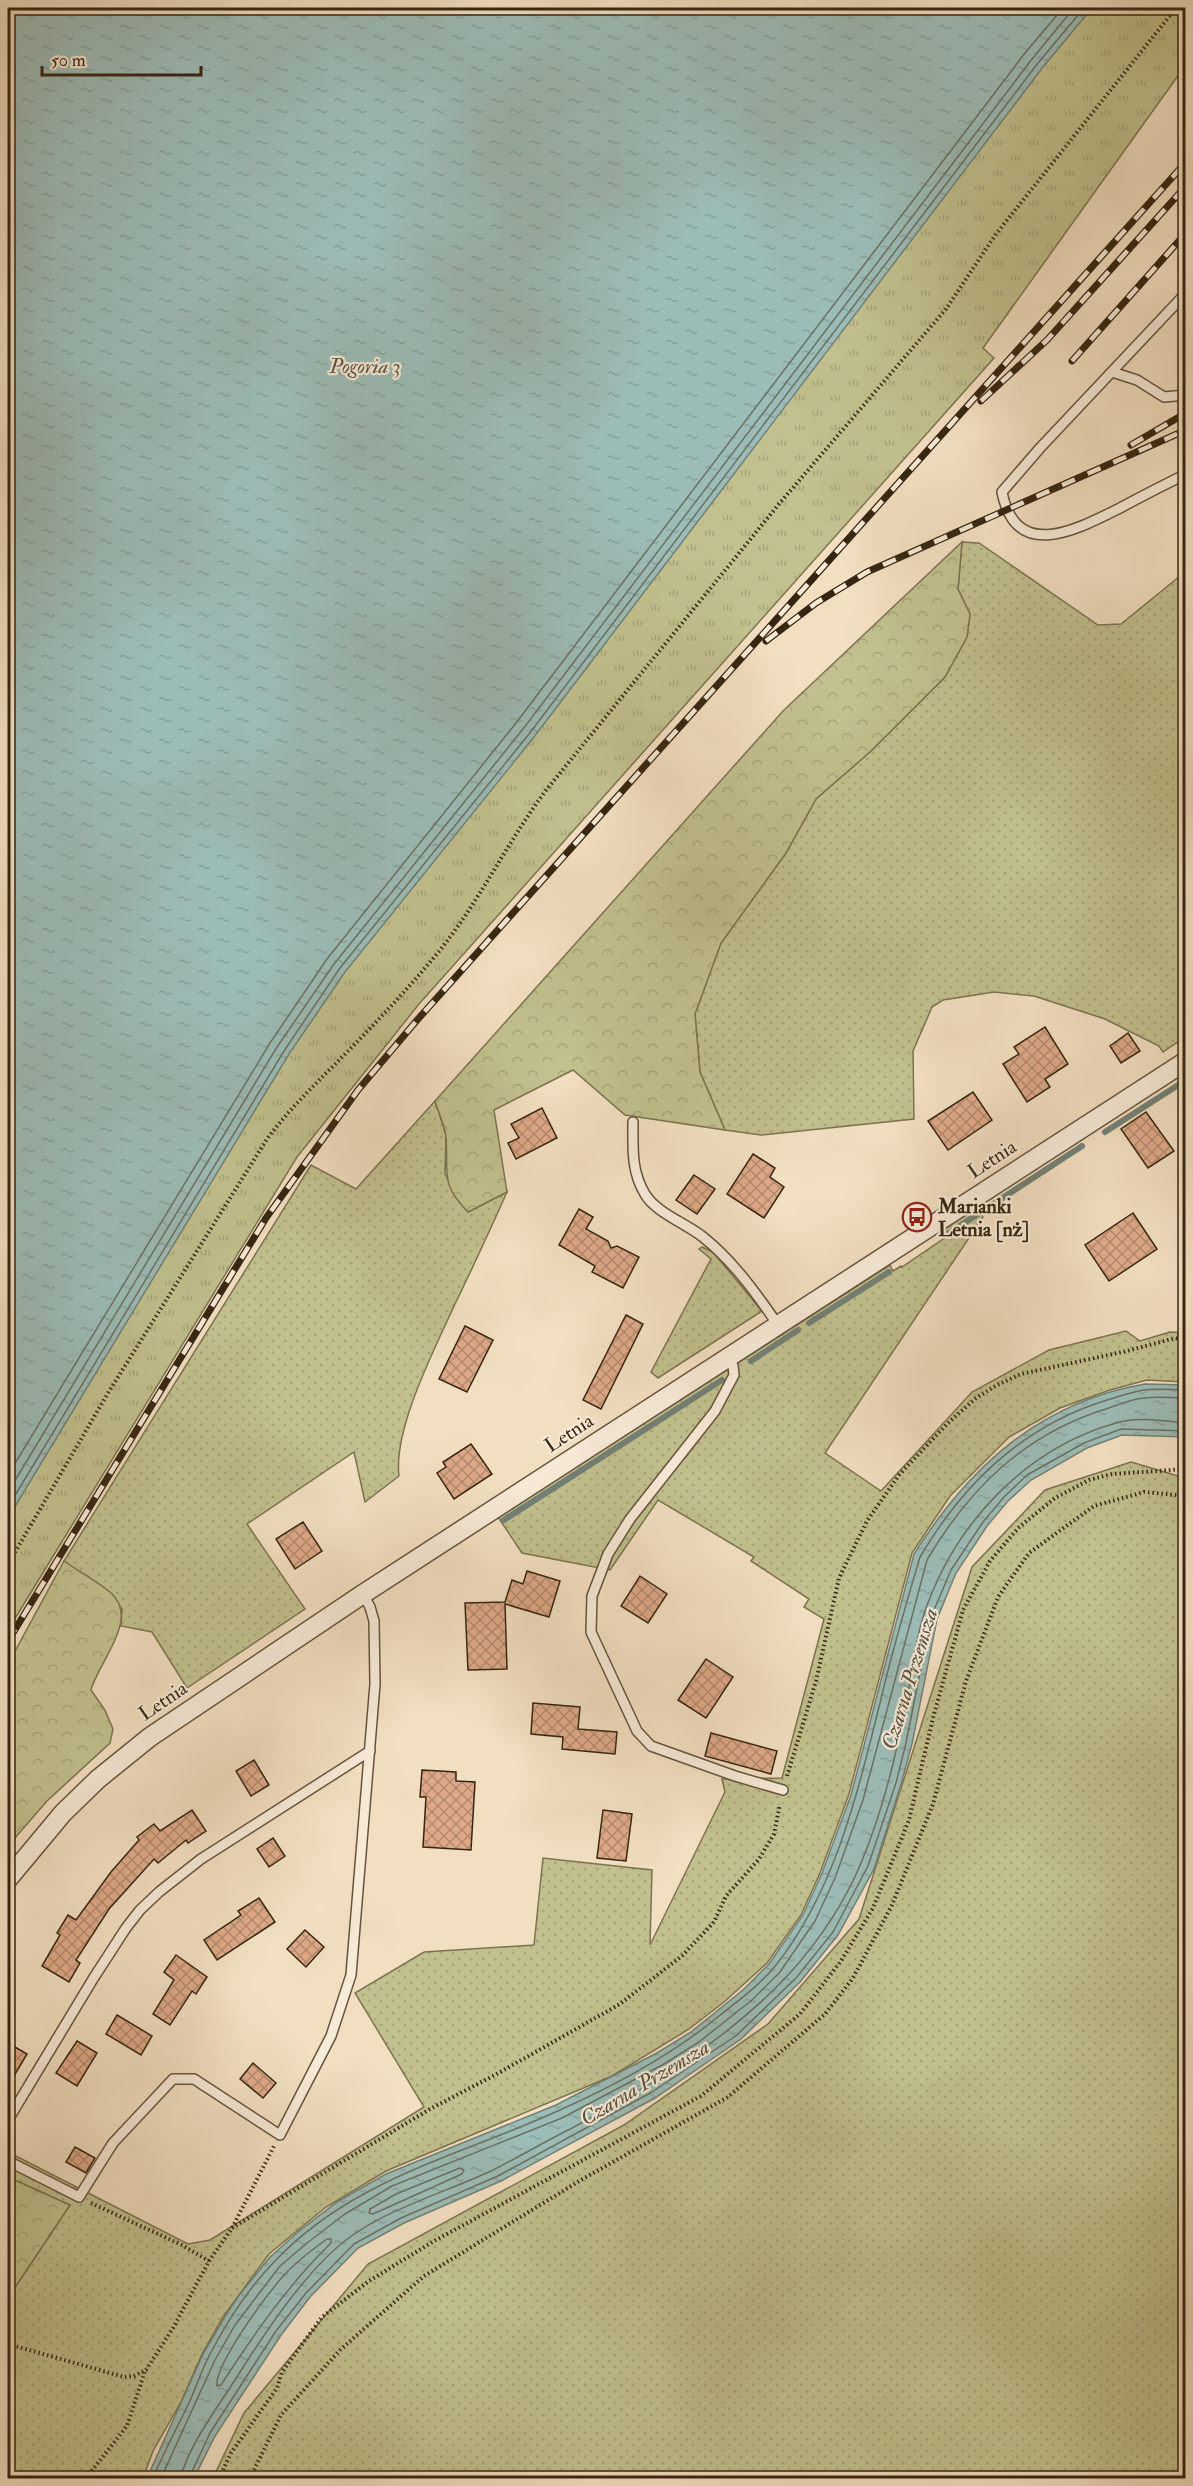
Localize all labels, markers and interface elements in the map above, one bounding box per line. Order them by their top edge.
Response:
scale bar [42,39,201,77]
text: 50 m [51,49,86,72]
water label: Pogoria 3 [328,353,401,380]
street label: Letnia [963,1134,1022,1184]
place label: Marianki Letnia [nż] [937,1194,1029,1243]
bus stop icon: Marianki Letnia [nż] [901,1201,933,1233]
street label: Letnia [540,1408,599,1458]
water label: Czarna Przemsza [876,1605,944,1753]
street label: Letnia [134,1675,193,1726]
water label: Czarna Przemsza [575,2034,715,2132]

